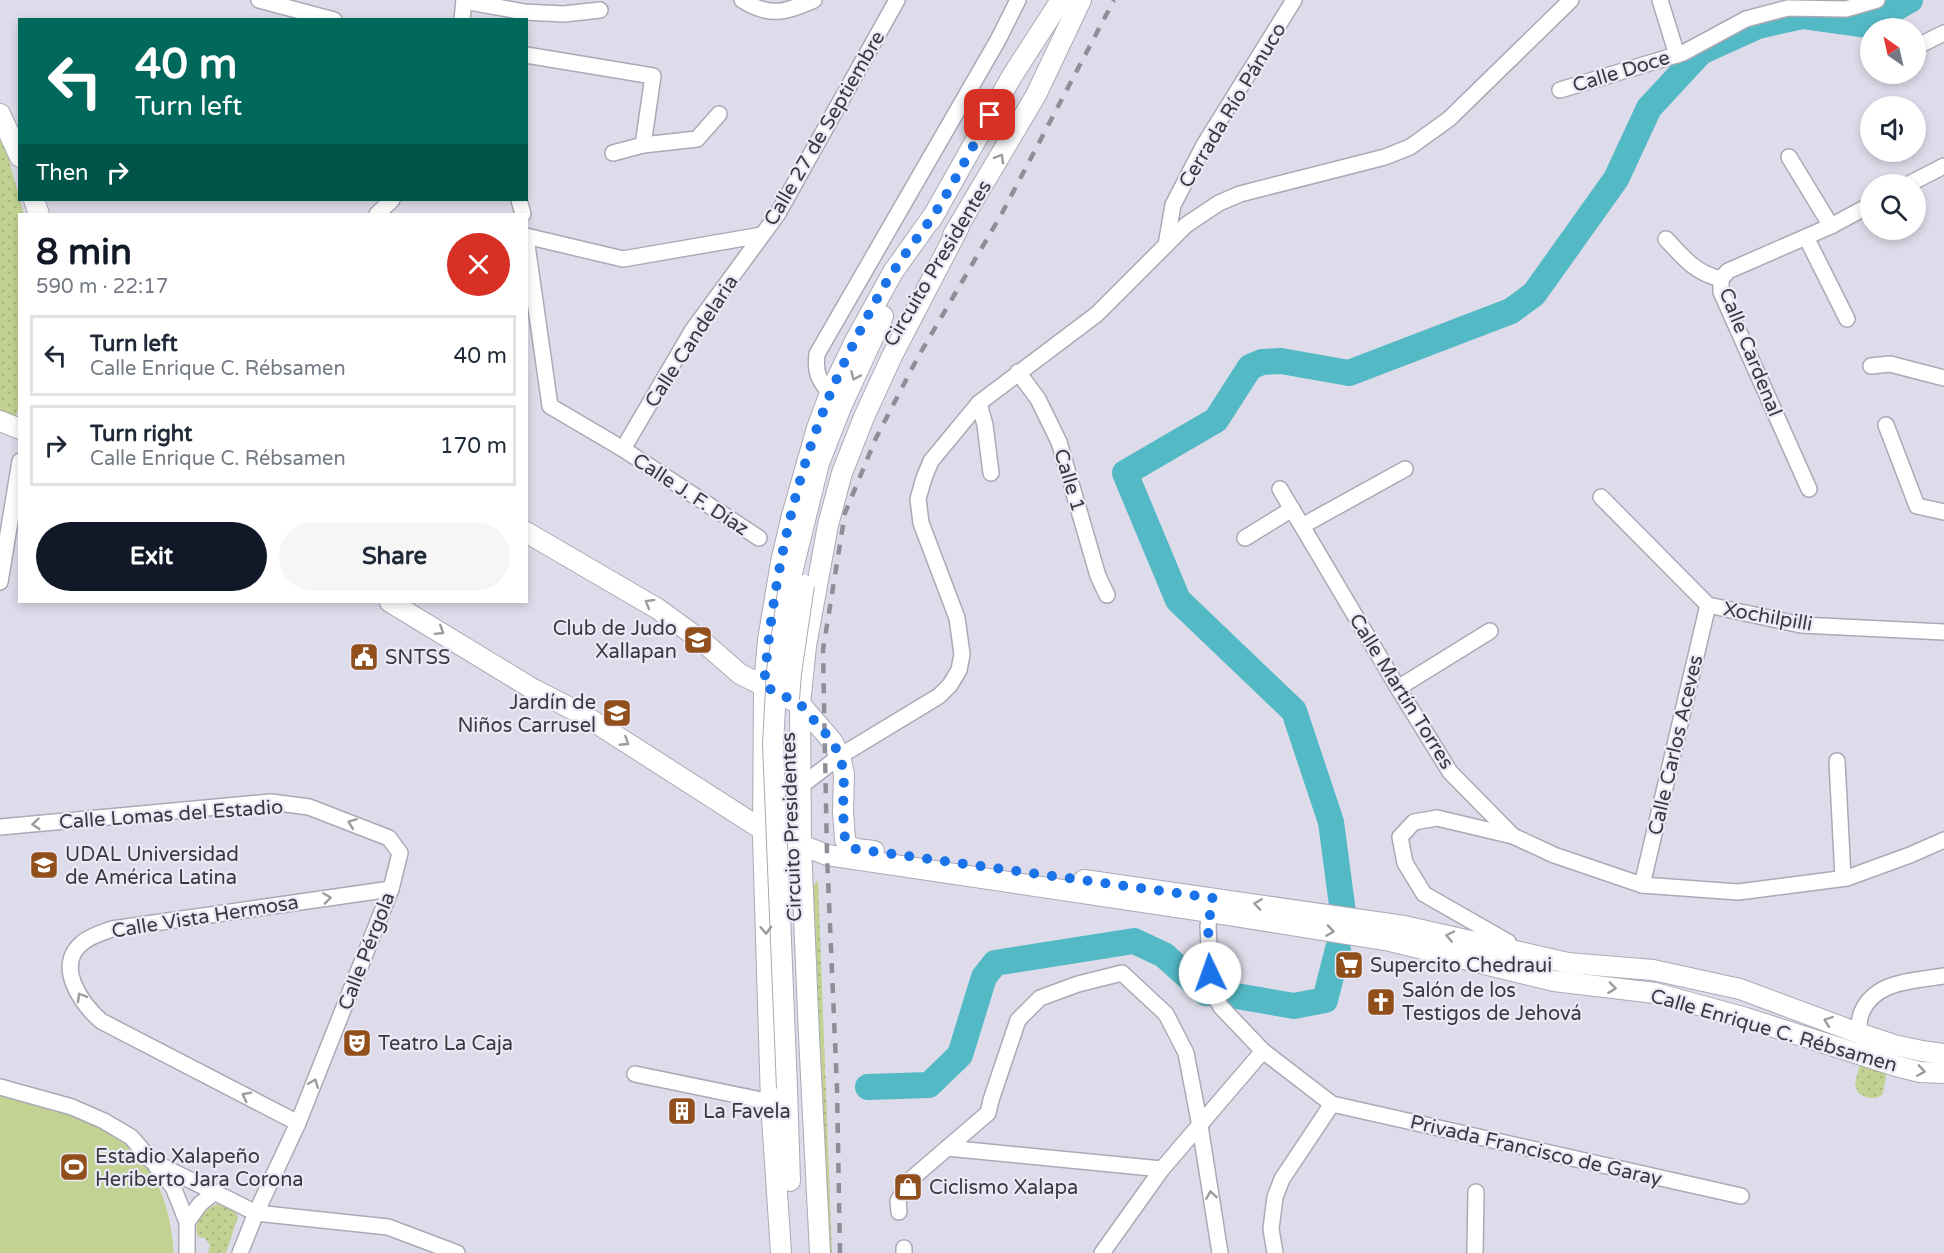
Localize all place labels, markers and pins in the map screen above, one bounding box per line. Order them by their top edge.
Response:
pin [964,89,1015,140]
place label: Club de Judo Xallapan [553,617,677,664]
school or university icon: Club de Judo Xallapan [682,624,714,656]
public building icon: SNTSS [348,641,380,673]
place label: SNTSS [385,646,450,670]
place label: Jardín de Niños Carrusel [457,691,596,738]
school or university icon: Jardín de Niños Carrusel [601,697,633,729]
place label: UDAL Universidad de América Latina [65,843,239,890]
school or university icon: UDAL Universidad de América Latina [28,849,60,881]
supermarket icon: Supercito Chedraui [1333,949,1365,981]
place label: Supercito Chedraui [1370,954,1552,978]
place label: Salón de los Testigos de Jehová [1402,979,1582,1026]
church icon: Salón de los Testigos de Jehová [1365,986,1397,1018]
theatre icon: Teatro La Caja [341,1027,373,1059]
place label: Teatro La Caja [378,1032,513,1056]
building icon: La Favela [666,1095,698,1127]
place label: La Favela [703,1100,791,1124]
place label: Estadio Xalapeño Heriberto Jara Corona [95,1145,304,1192]
sports icon: Estadio Xalapeño Heriberto Jara Corona [58,1151,90,1183]
shop icon: Ciclismo Xalapa [892,1171,924,1203]
place label: Ciclismo Xalapa [929,1176,1078,1200]

